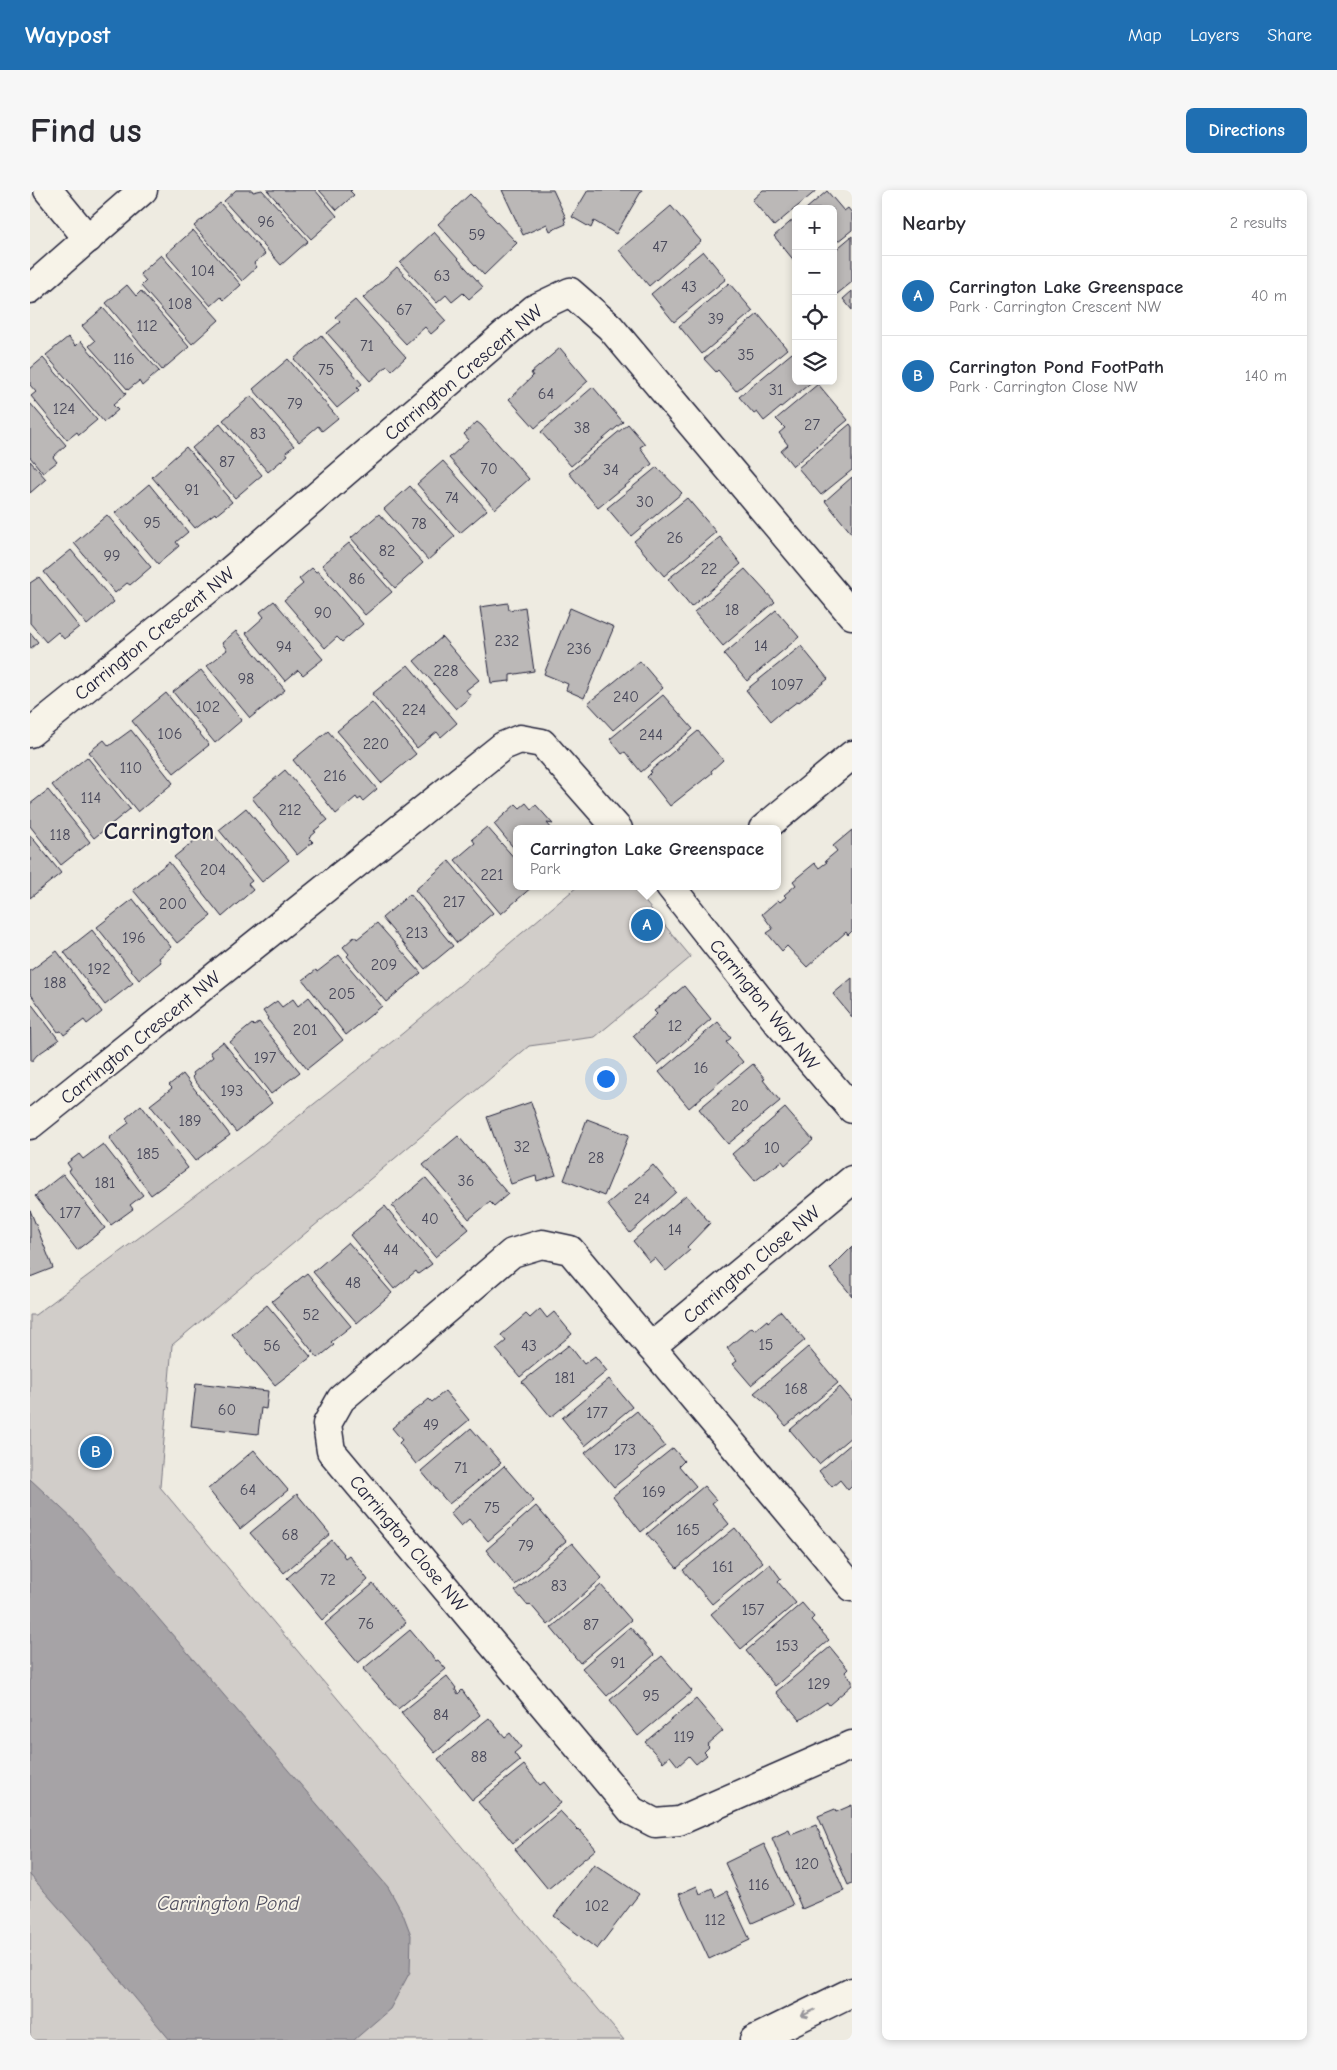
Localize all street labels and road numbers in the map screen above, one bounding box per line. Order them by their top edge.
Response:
street label: Carrington Crescent NW [380,300,547,445]
street label: Carrington Crescent NW [70,562,239,705]
street label: Carrington Way NW [705,935,824,1075]
street label: Carrington Crescent NW [56,966,225,1109]
street label: Carrington Close NW [679,1201,825,1328]
street label: Carrington Close NW [345,1471,472,1617]

